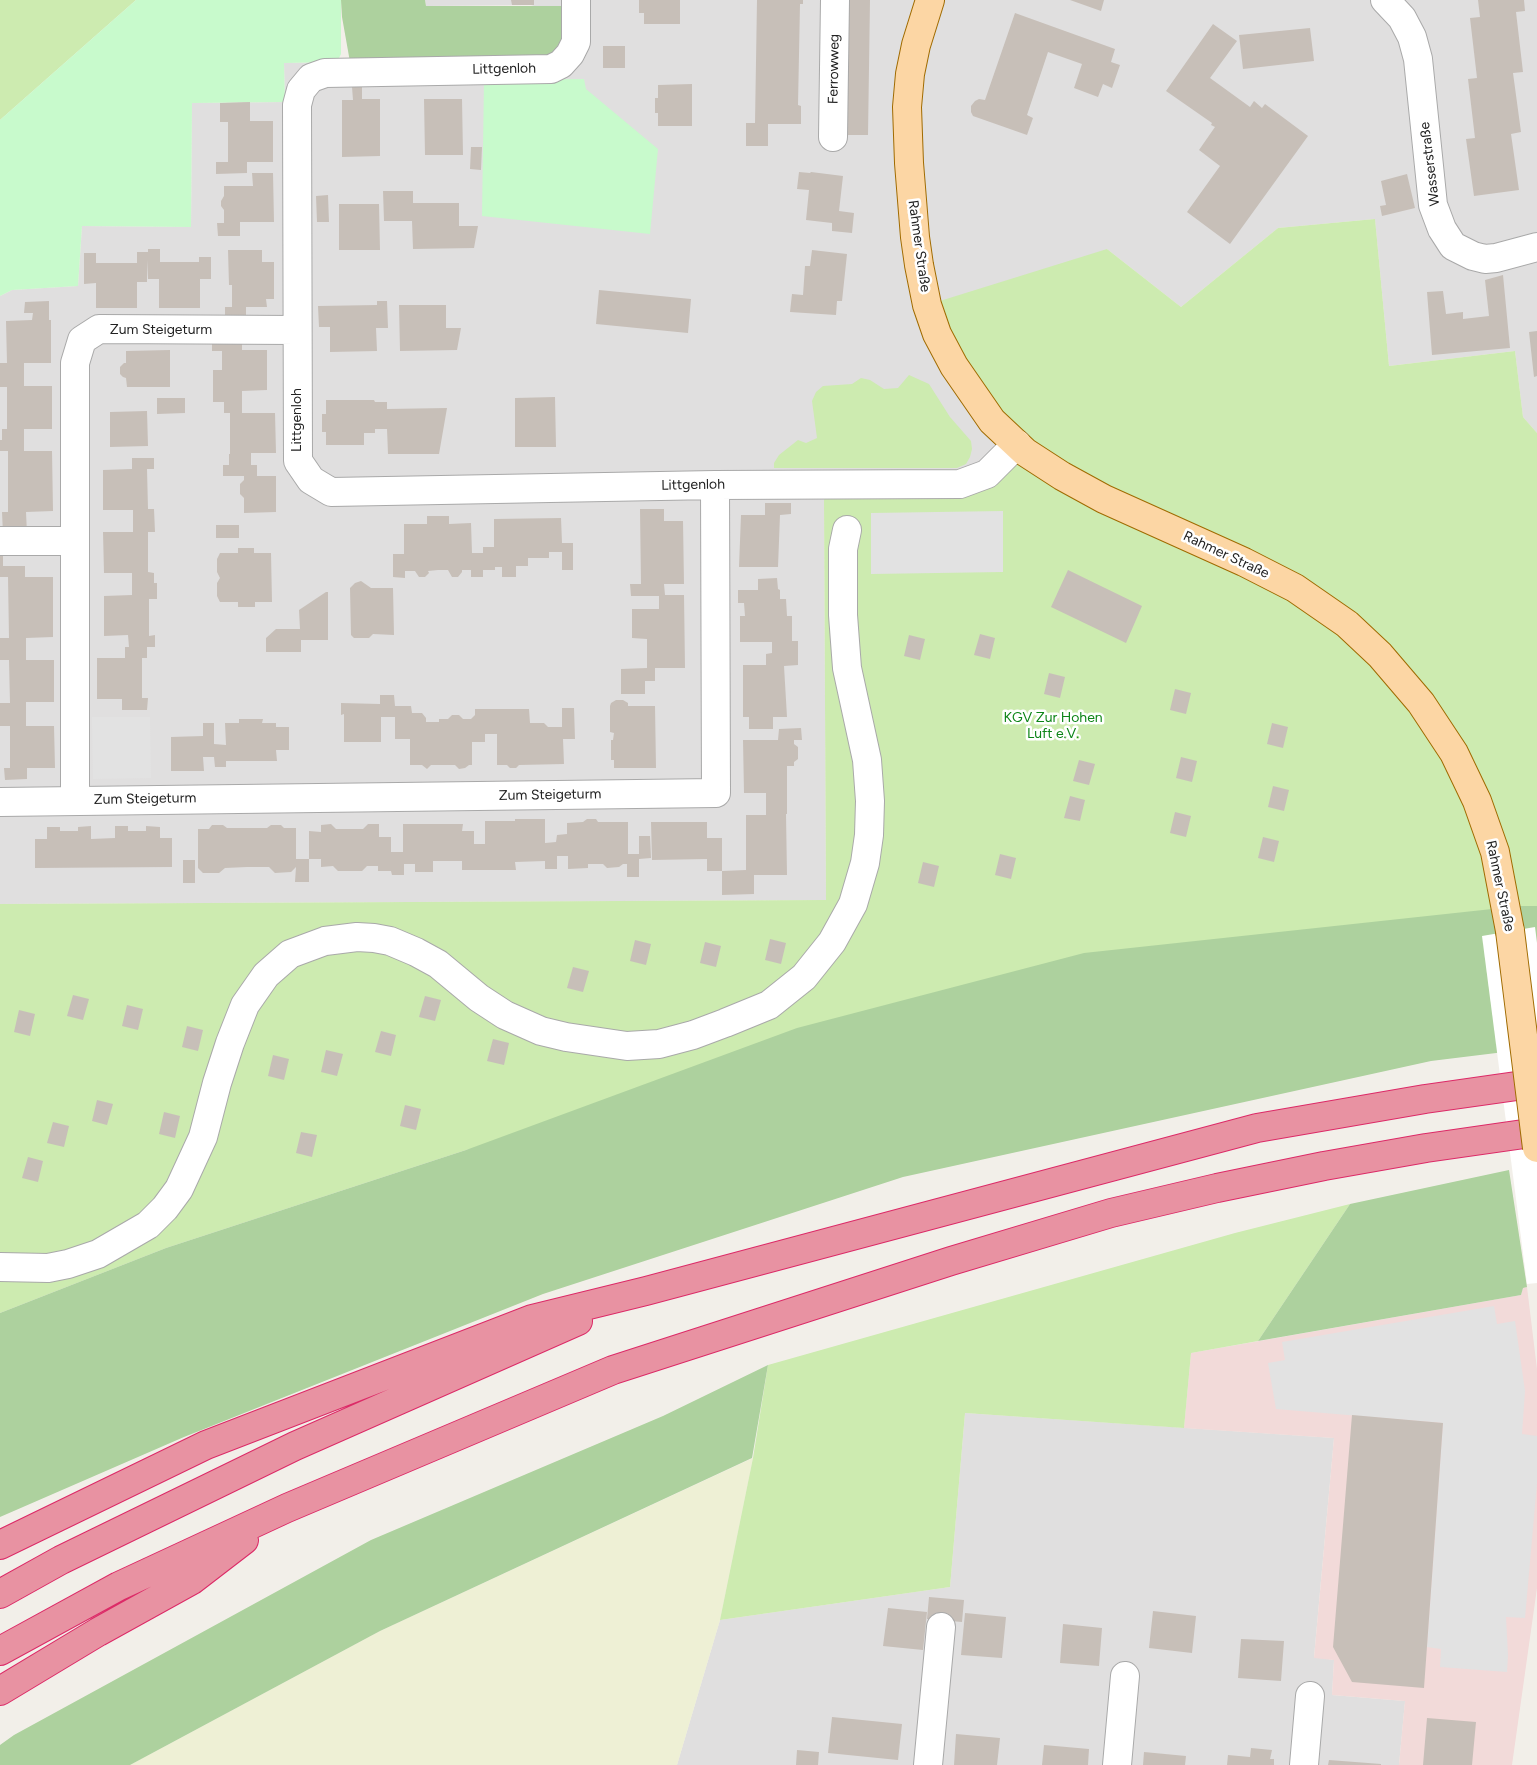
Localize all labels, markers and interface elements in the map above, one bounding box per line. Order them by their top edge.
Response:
street label: Ferrowweg [825,34,843,104]
street label: Littgenloh [472,60,536,78]
street label: Wasserstraße [1417,121,1443,207]
street label: Rahmer Straße [904,199,934,293]
street label: Zum Steigeturm [110,322,212,338]
street label: Littgenloh [289,388,305,452]
street label: Littgenloh [661,476,725,494]
street label: Rahmer Straße [1180,528,1272,582]
park label: KGV Zur Hohen Luft e.V. [1003,710,1103,742]
street label: Zum Steigeturm [499,786,601,804]
street label: Zum Steigeturm [94,790,196,808]
street label: Rahmer Straße [1482,839,1518,933]

